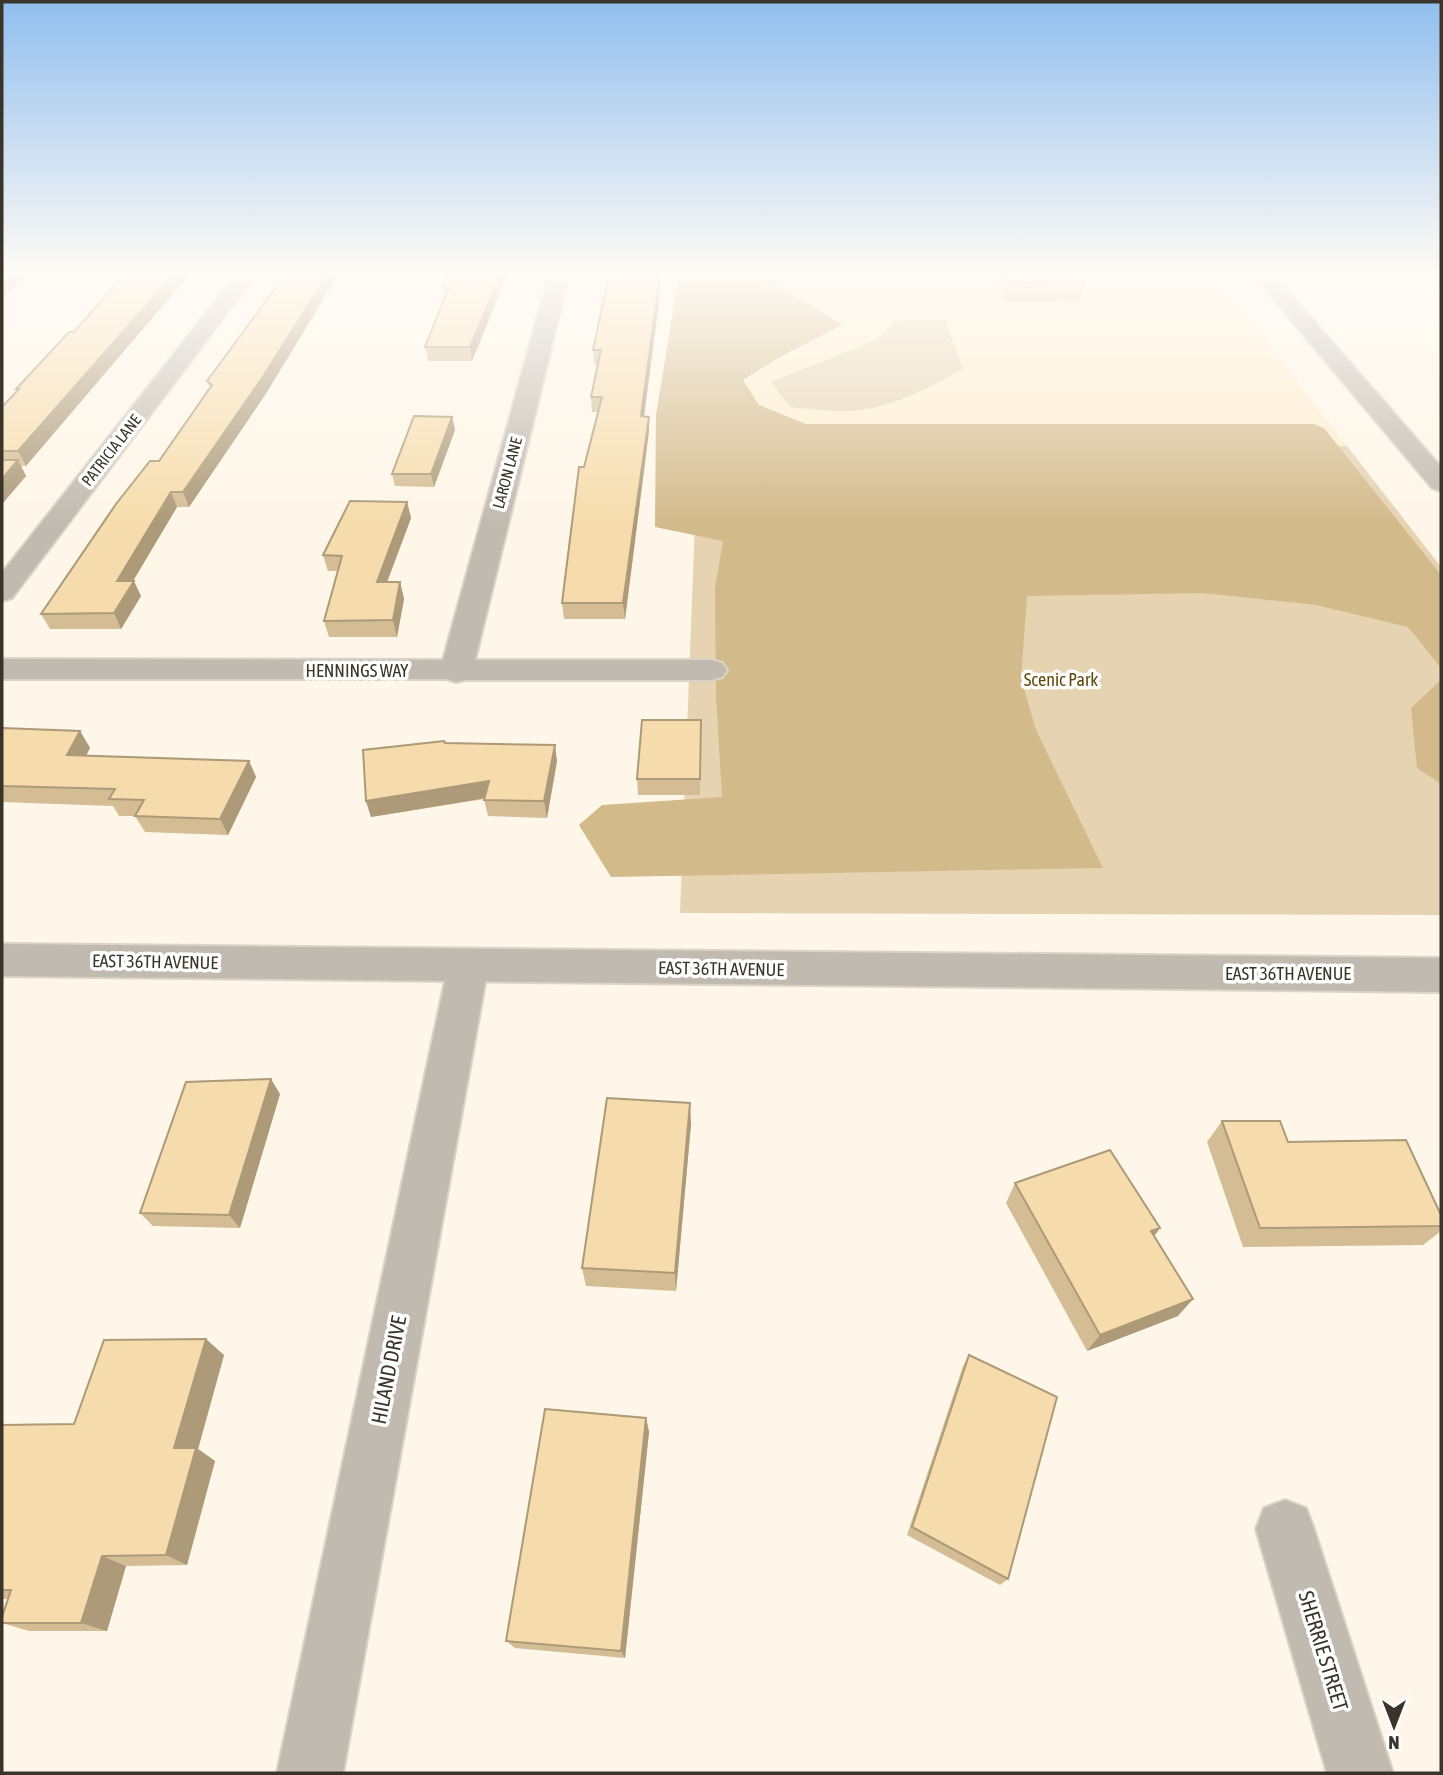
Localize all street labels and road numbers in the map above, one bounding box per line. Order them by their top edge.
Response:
street label: PATRICIA LANE [78,411,144,489]
street label: LARON LANE [489,435,525,511]
street label: HENNINGS WAY [306,660,408,681]
street label: EAST 36TH AVENUE [92,950,219,973]
street label: EAST 36TH AVENUE [658,957,785,980]
street label: EAST 36TH AVENUE [1225,963,1351,984]
street label: HILAND DRIVE [366,1314,410,1426]
street label: SHERRIE STREET [1294,1588,1354,1713]

